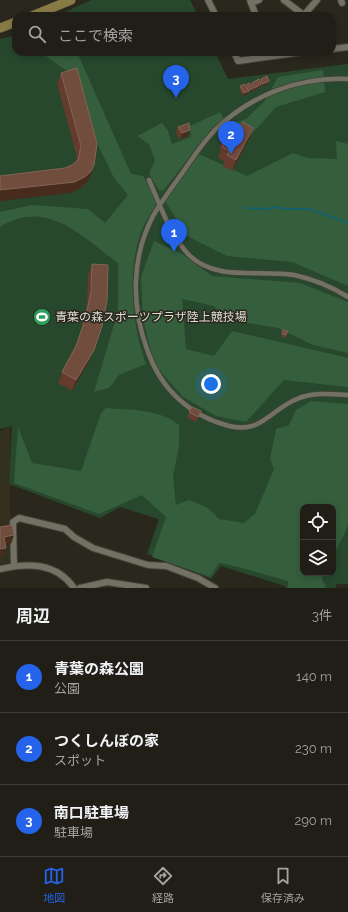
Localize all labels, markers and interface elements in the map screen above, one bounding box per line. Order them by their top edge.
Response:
search box [12,12,336,56]
icon: search [26,23,48,45]
text: ここで検索 [58,27,133,45]
pin: 3 [163,65,189,98]
pin: 2 [218,121,244,154]
pin: 1 [161,219,187,252]
sports icon: 青葉の森スポーツプラザ陸上競技場 [32,307,52,327]
place label: 青葉の森スポーツプラザ陸上競技場 [55,310,247,324]
your location [201,374,221,394]
map controls [300,504,336,576]
button: locate [300,504,336,540]
button: layers [300,540,336,576]
text: 周辺 [16,606,50,626]
text: 3件 [312,608,332,623]
text: 青葉の森公園 [54,660,144,678]
text: 1 [26,669,32,684]
text: 140 m [296,669,332,684]
text: 公園 [54,681,80,696]
text: つくしんぼの家 [54,732,159,750]
text: 2 [25,741,33,756]
text: 230 m [295,741,332,756]
text: スポット [54,753,106,768]
text: 南口駐車場 [54,804,129,822]
text: 3 [25,813,33,828]
text: 290 m [294,813,332,828]
text: 駐車場 [54,825,93,840]
tab: 地図 [43,865,65,905]
tab: 経路 [152,865,174,905]
tab: 保存済み [261,865,305,905]

